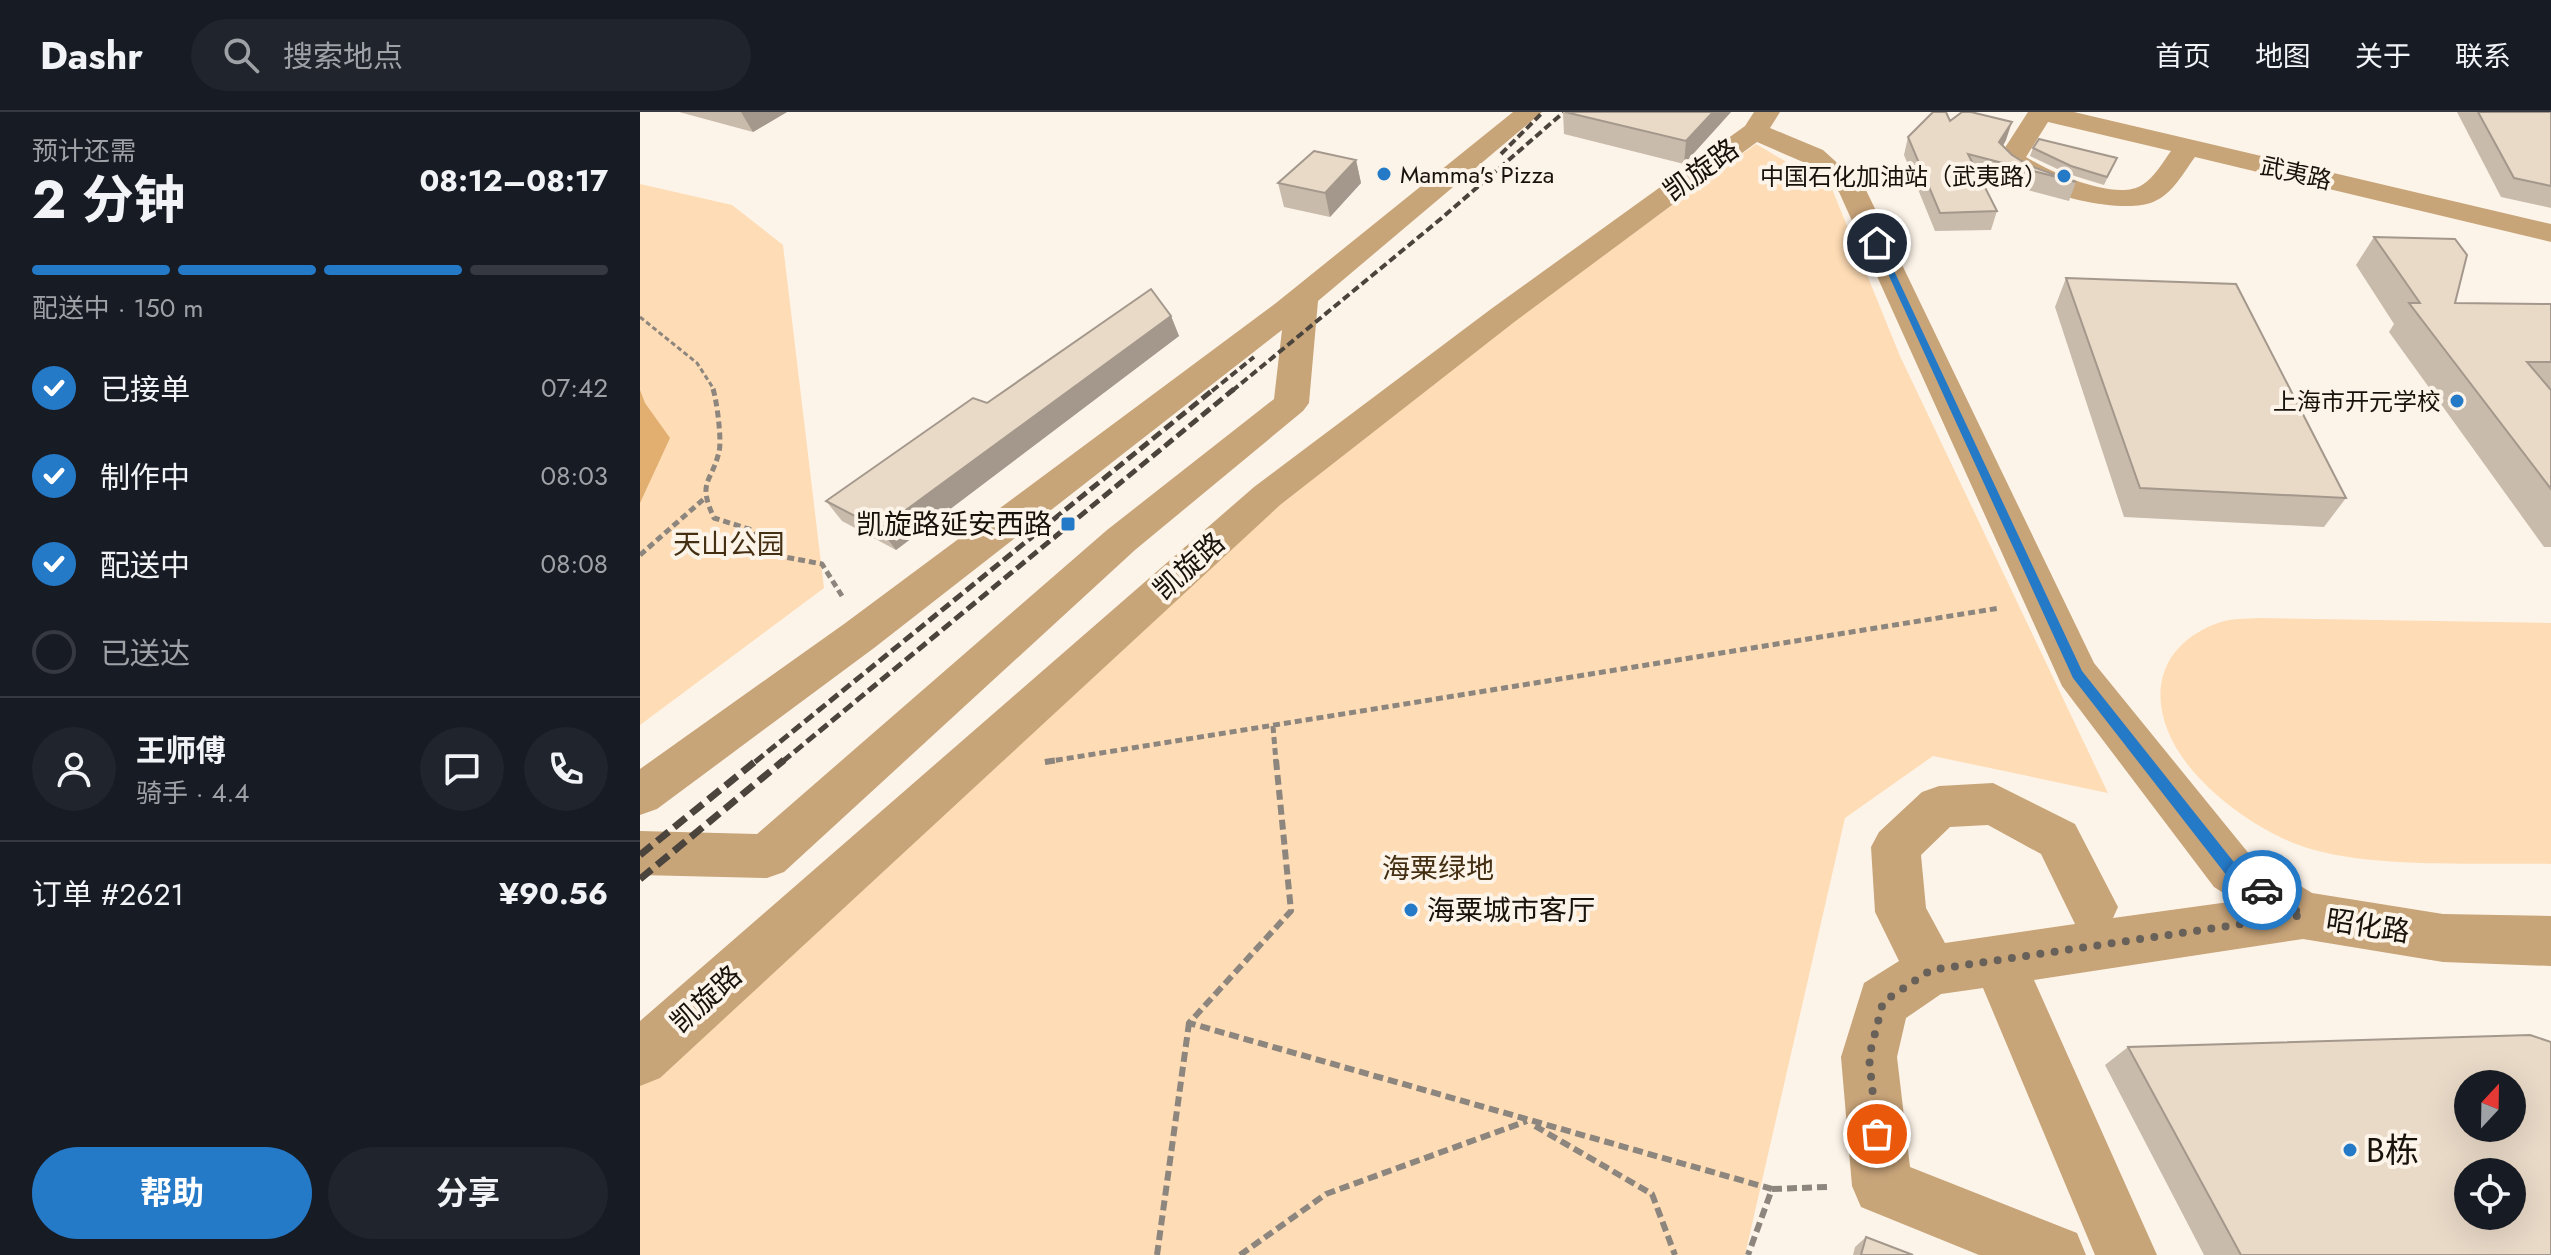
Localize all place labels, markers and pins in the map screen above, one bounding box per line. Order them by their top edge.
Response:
place label: Mamma's Pizza [1400,157,1554,192]
place label: 中国石化加油站（武夷路） [1760,159,2048,194]
marker: Mamma's Pizza [1375,165,1393,183]
marker: 中国石化加油站（武夷路） [2055,167,2073,185]
pin [1843,209,1911,277]
place label: 上海市开元学校 [2273,384,2441,419]
marker: 上海市开元学校 [2448,392,2466,410]
place label: 凯旋路延安西路 [856,504,1052,545]
marker: 凯旋路延安西路 [1059,515,1077,533]
place label: 海粟城市客厅 [1427,890,1595,931]
marker: 海粟城市客厅 [1402,901,1420,919]
pin [1843,1100,1911,1168]
place label: B栋 [2366,1126,2419,1175]
marker: B栋 [2341,1141,2359,1159]

